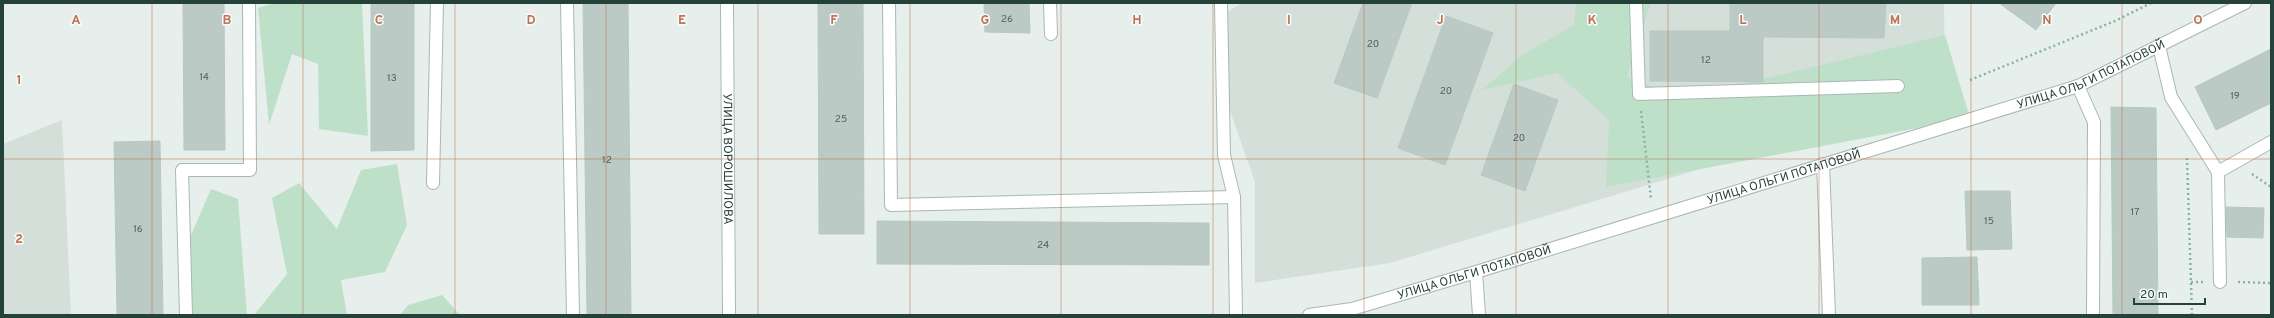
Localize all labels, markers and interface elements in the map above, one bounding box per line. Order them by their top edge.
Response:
text: A [71,13,81,29]
text: B [223,13,232,29]
text: C [375,13,383,29]
text: D [526,13,536,29]
text: E [678,13,686,29]
text: F [830,13,838,29]
text: G [981,13,990,29]
house number: 26 [1001,13,1013,26]
text: H [1132,13,1142,29]
text: I [1287,13,1291,29]
text: J [1436,13,1444,29]
text: K [1587,13,1597,29]
text: L [1739,13,1747,29]
text: M [1890,13,1900,29]
text: N [2042,13,2052,29]
text: O [2193,13,2203,29]
street label: УЛИЦА ОЛЬГИ ПОТАПОВОЙ [2015,37,2168,113]
house number: 20 [1367,38,1379,51]
house number: 12 [1701,54,1711,67]
house number: 14 [199,71,209,84]
house number: 13 [387,72,397,85]
text: 1 [16,73,22,89]
house number: 20 [1440,85,1452,98]
house number: 19 [2230,90,2240,103]
street label: УЛИЦА ВОРОШИЛОВА [719,93,735,225]
house number: 25 [835,113,847,126]
house number: 20 [1513,132,1525,145]
street label: УЛИЦА ОЛЬГИ ПОТАПОВОЙ [1705,147,1863,209]
house number: 12 [602,154,612,167]
house number: 17 [2131,206,2139,219]
house number: 15 [1984,215,1994,228]
house number: 16 [133,223,143,236]
text: 2 [15,232,23,248]
house number: 24 [1037,239,1049,252]
street label: УЛИЦА ОЛЬГИ ПОТАПОВОЙ [1396,242,1553,304]
scale bar [2134,280,2205,306]
text: 20 m [2140,287,2168,303]

